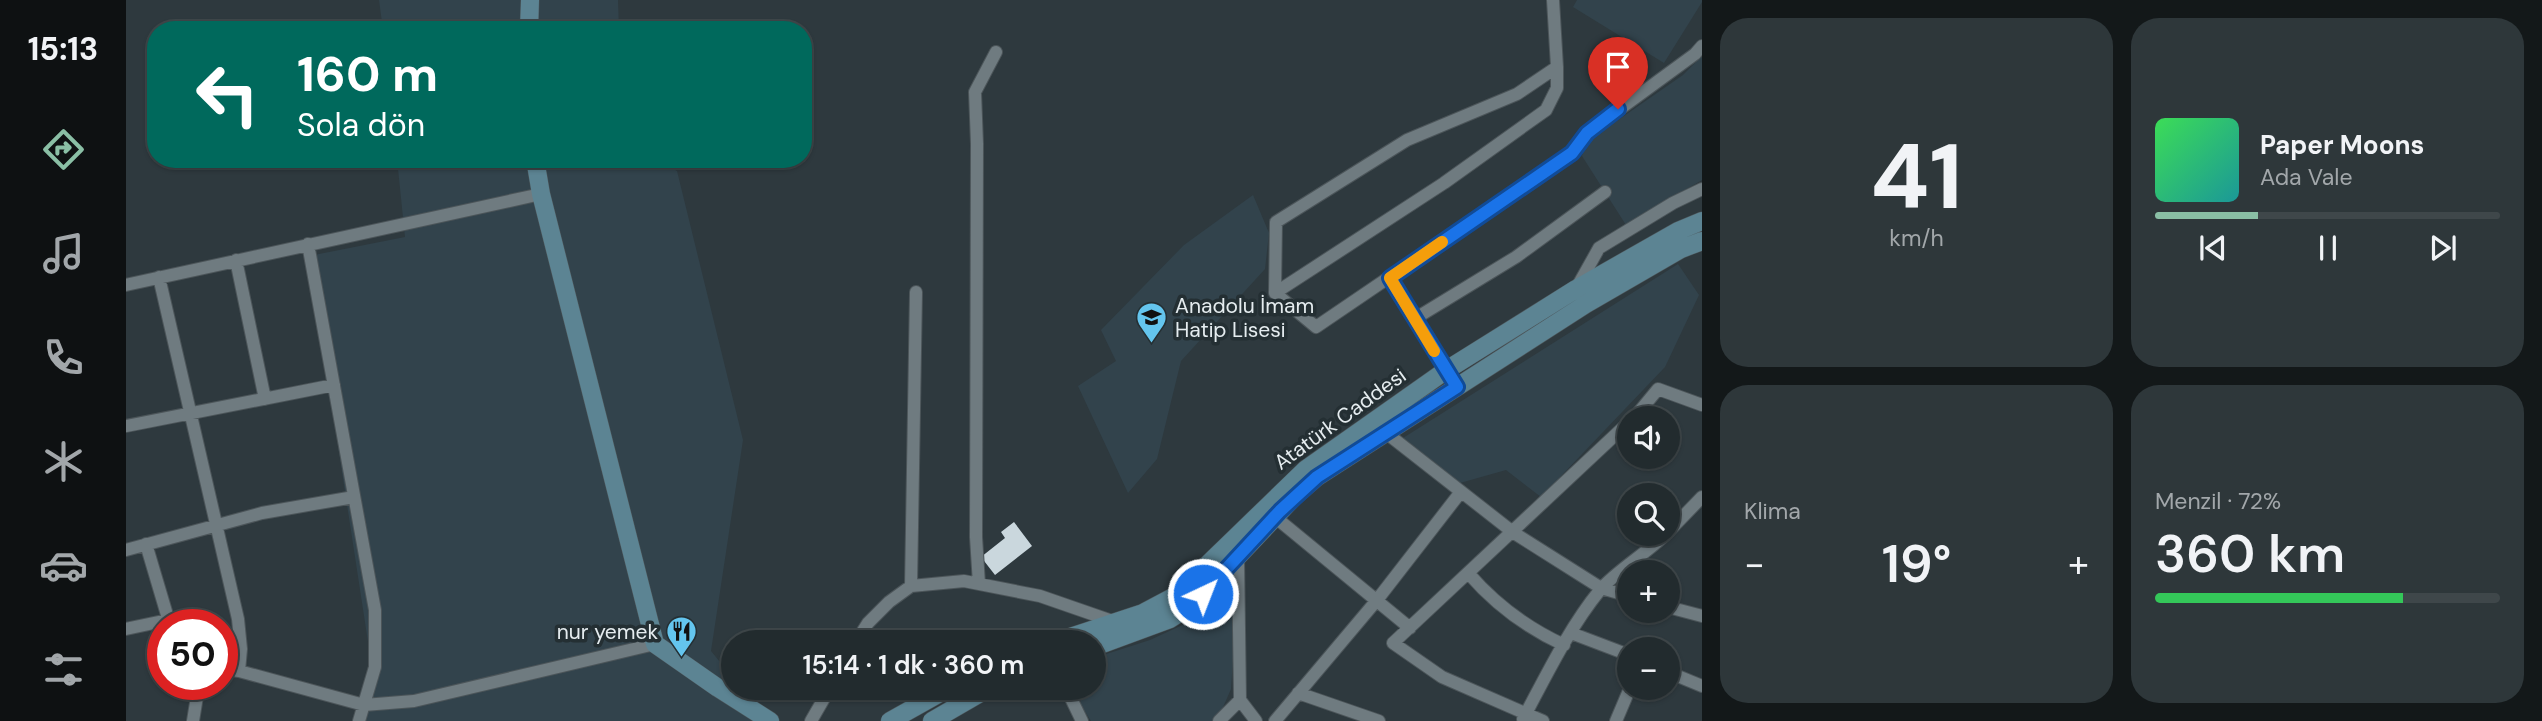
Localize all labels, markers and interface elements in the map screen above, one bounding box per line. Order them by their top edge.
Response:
text: 15:13 [28,28,98,70]
pin [1588,37,1648,109]
text: 160 m [297,42,438,106]
icon: arrive [1599,48,1637,86]
icon: left [182,49,273,140]
text: Sola dön [297,104,425,146]
text: 41 [1870,118,1963,236]
icon: directions [39,125,88,174]
text: Paper Moons [2260,128,2424,162]
text: Ada Vale [2260,162,2353,192]
text: km/h [1889,223,1944,253]
icon: music [39,229,88,278]
icon: previous [2194,229,2232,267]
icon: pause [2309,229,2347,267]
icon: next [2424,229,2462,267]
place label: Anadolu İmam Hatip Lisesi [1175,292,1314,344]
school or university icon: Anadolu İmam Hatip Lisesi [1135,301,1169,345]
icon: phone [39,333,88,382]
street label: Atatürk Caddesi [1268,362,1412,476]
map controls [1617,406,1680,700]
button: sound [1617,406,1680,469]
icon: climate [39,437,88,486]
button: search [1617,483,1680,546]
text: Menzil · 72% [2155,486,2281,516]
text: Klima [1744,496,1801,526]
text: 360 km [2155,520,2345,588]
text: 19° [1882,530,1951,598]
text: − [1744,539,1765,589]
text: + [2068,539,2089,589]
icon: car [39,541,88,590]
position arrow [1166,557,1240,631]
button: + [1617,560,1680,623]
speed limit sign: 50 [147,609,238,700]
restaurant icon: nur yemek [664,615,698,659]
place label: nur yemek [557,618,658,646]
button: − [1617,637,1680,700]
icon: filters [39,645,88,694]
text: 15:14 · 1 dk · 360 m [803,648,1024,682]

